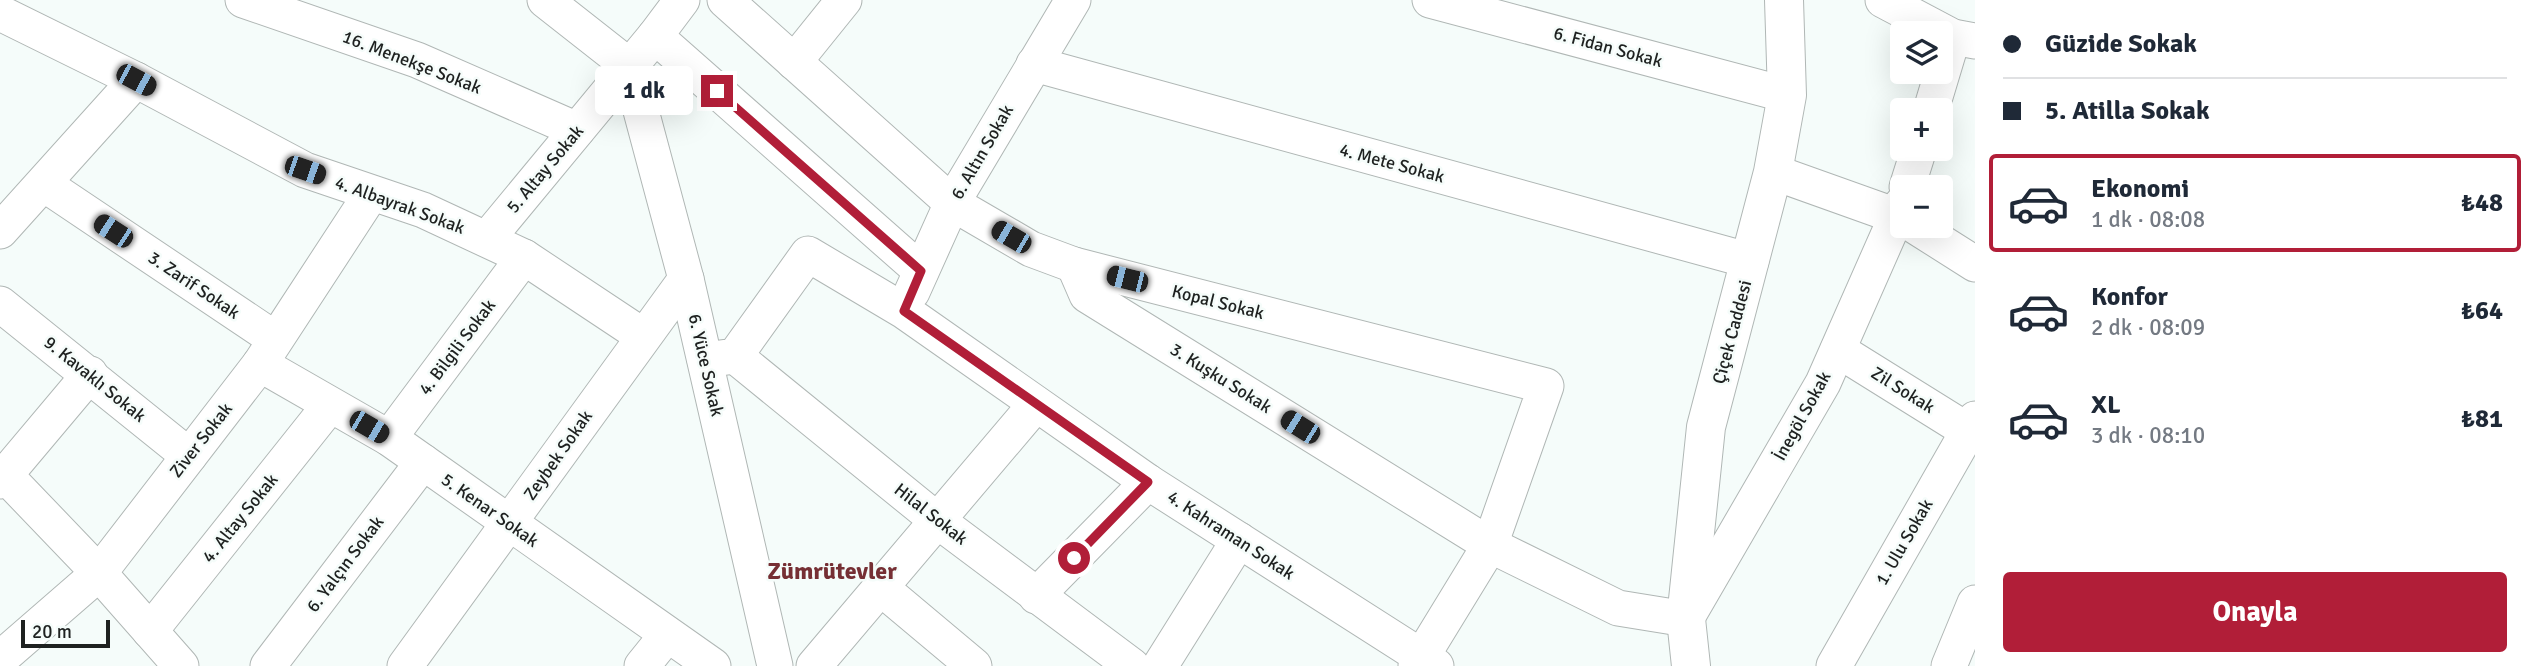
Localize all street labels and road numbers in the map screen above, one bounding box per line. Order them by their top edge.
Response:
street label: 6. Fidan Sokak [1551,22,1665,72]
street label: 16. Menekşe Sokak [339,25,485,99]
street label: 6. Altın Sokak [946,101,1018,203]
street label: 5. Altay Sokak [502,120,588,218]
street label: 4. Mete Sokak [1337,138,1447,188]
street label: 4. Albayrak Sokak [332,171,468,239]
street label: 3. Zarif Sokak [144,246,244,324]
street label: Çiçek Caddesi [1708,278,1756,386]
street label: Kopal Sokak [1170,280,1266,324]
street label: 4. Bilgili Sokak [414,295,500,399]
street label: 6. Yüce Sokak [684,312,728,418]
street label: 9. Kavaklı Sokak [40,331,150,427]
street label: 3. Kuşku Sokak [1166,338,1276,418]
street label: Zil Sokak [1867,362,1939,418]
street label: İnegöl Sokak [1768,367,1836,465]
street label: Ziver Sokak [165,398,237,482]
street label: Zeybek Sokak [519,406,597,504]
street label: 5. Kenar Sokak [437,468,543,552]
street label: 4. Altay Sokak [197,469,283,567]
street label: Hilal Sokak [890,478,972,550]
street label: 4. Kahraman Sokak [1163,486,1299,584]
street label: 1. Ulu Sokak [1871,495,1937,589]
street label: 6. Yalçın Sokak [302,512,388,616]

